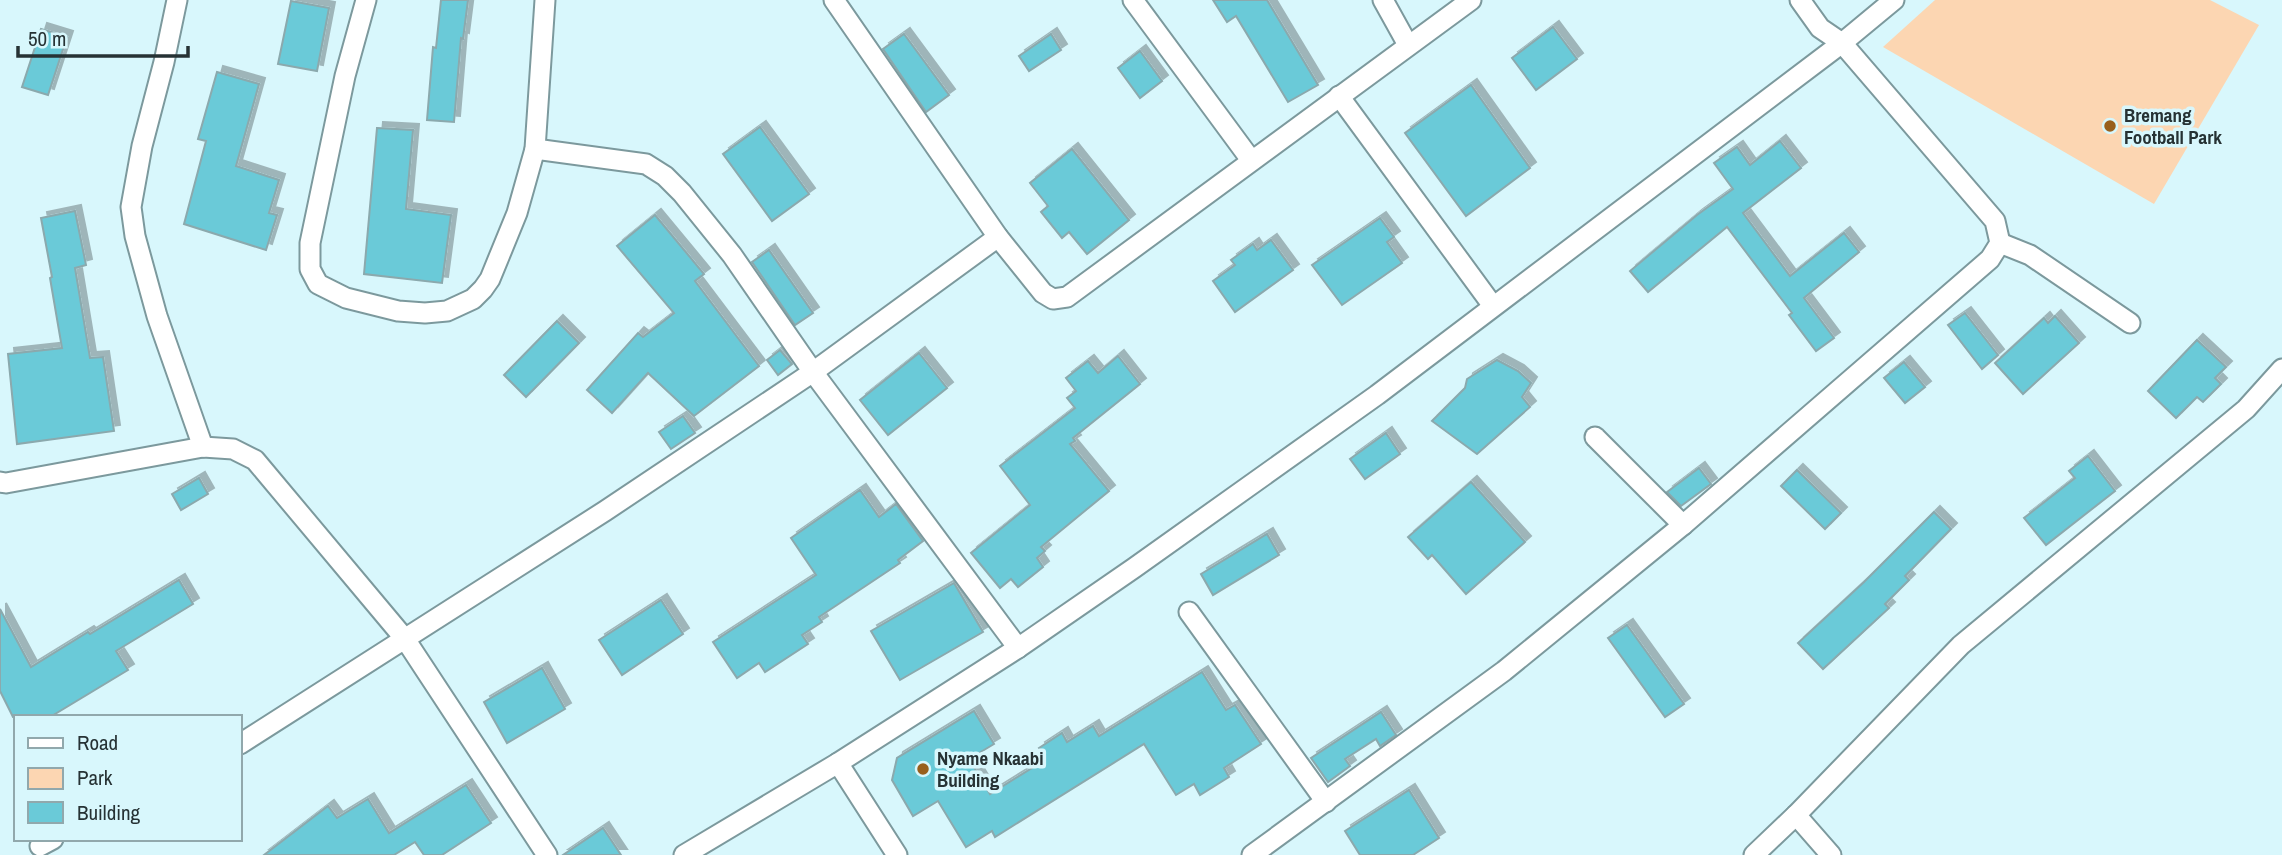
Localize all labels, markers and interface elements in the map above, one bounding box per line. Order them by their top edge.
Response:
scale bar [18,14,187,58]
text: 50 m [28,24,66,53]
place label: Bremang Football Park [2124,102,2222,150]
marker: Bremang Football Park [2102,118,2118,134]
legend [14,715,242,841]
text: Road [77,728,118,757]
place label: Nyame Nkaabi Building [937,745,1044,793]
marker: Nyame Nkaabi Building [915,761,931,777]
text: Park [77,763,113,792]
text: Building [77,798,141,827]

